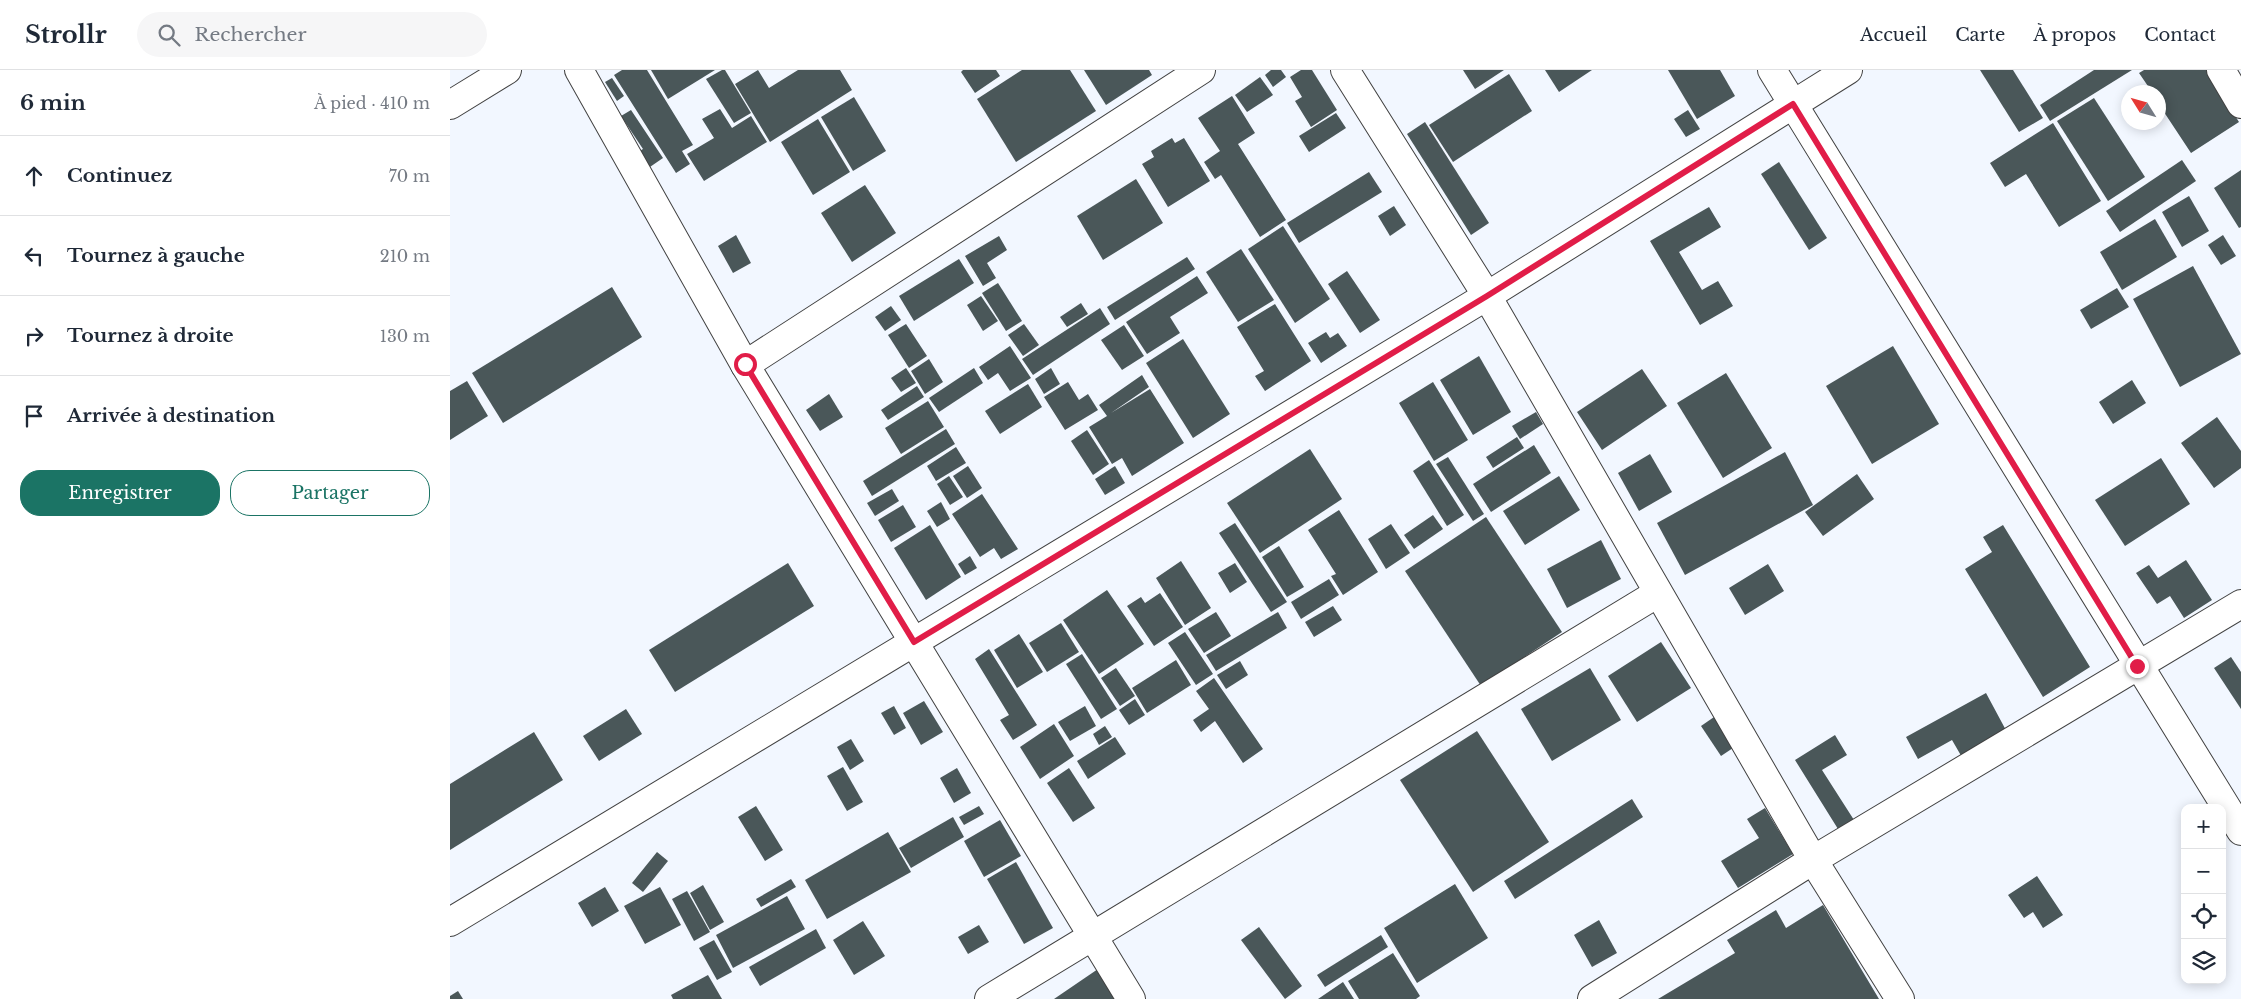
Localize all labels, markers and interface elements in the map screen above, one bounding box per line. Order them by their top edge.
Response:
search box [137,12,487,57]
text: Strollr [25,20,107,49]
icon: search [155,21,183,49]
text: Rechercher [195,23,307,46]
text: Accueil [1860,24,1927,46]
text: Carte [1955,24,2005,46]
text: À propos [2033,24,2116,46]
text: Contact [2144,24,2216,46]
north arrow [2121,85,2166,130]
text: 6 min [20,90,86,116]
text: À pied · 410 m [314,93,430,113]
icon: ahead [20,162,48,190]
text: Continuez [67,164,172,187]
text: 70 m [389,166,430,186]
icon: left [20,242,48,270]
text: Tournez à gauche [67,244,245,267]
text: 210 m [380,246,430,266]
icon: right [20,322,48,350]
text: Tournez à droite [67,324,234,347]
text: 130 m [380,326,430,346]
route start [734,353,757,376]
icon: arrive [20,402,48,430]
text: Arrivée à destination [67,404,275,427]
button: Enregistrer [20,470,220,516]
button: Partager [230,470,430,516]
route end [2126,655,2149,678]
map controls [2181,804,2226,984]
button: + [2181,804,2226,849]
button: − [2181,849,2226,894]
button: locate [2181,894,2226,939]
button: layers [2181,939,2226,984]

